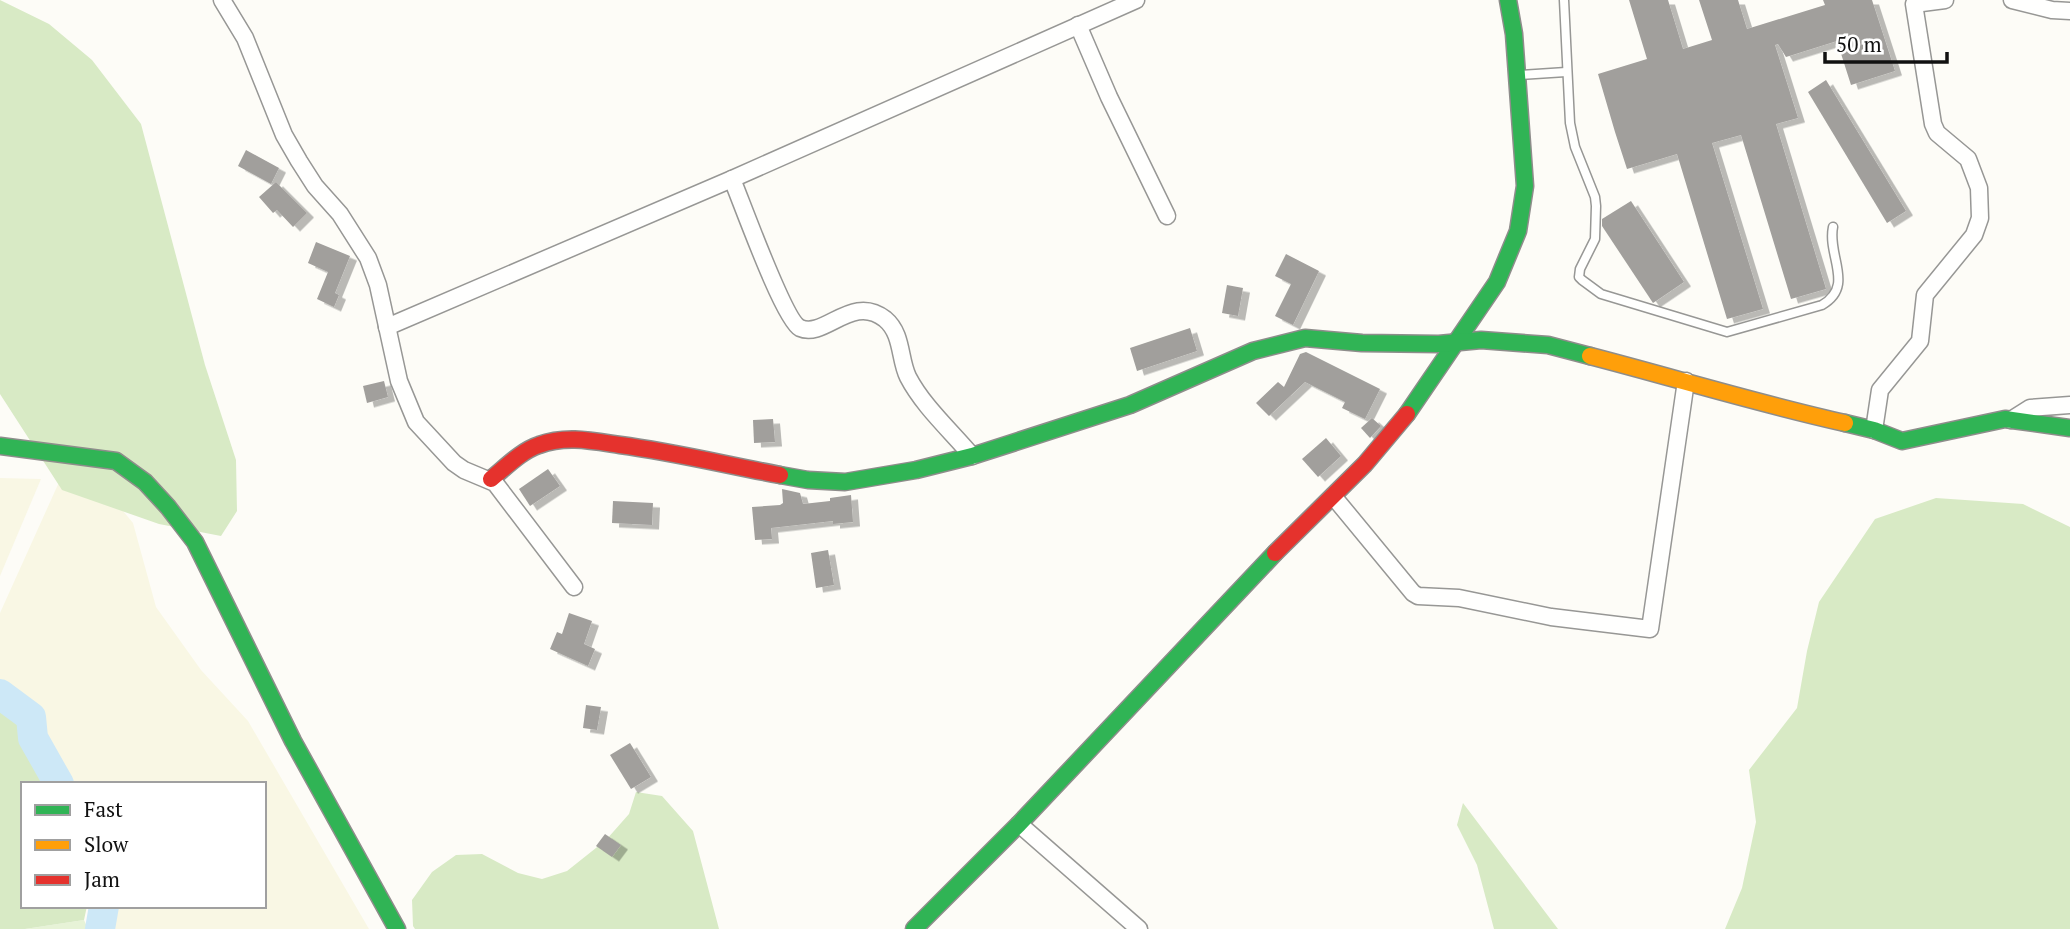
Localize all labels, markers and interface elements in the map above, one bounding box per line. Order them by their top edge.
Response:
scale bar [1825,21,1948,65]
text: 50 m [1836,30,1882,58]
legend [21,782,266,908]
text: Fast [84,795,123,823]
text: Slow [84,830,129,858]
text: Jam [84,865,120,893]

